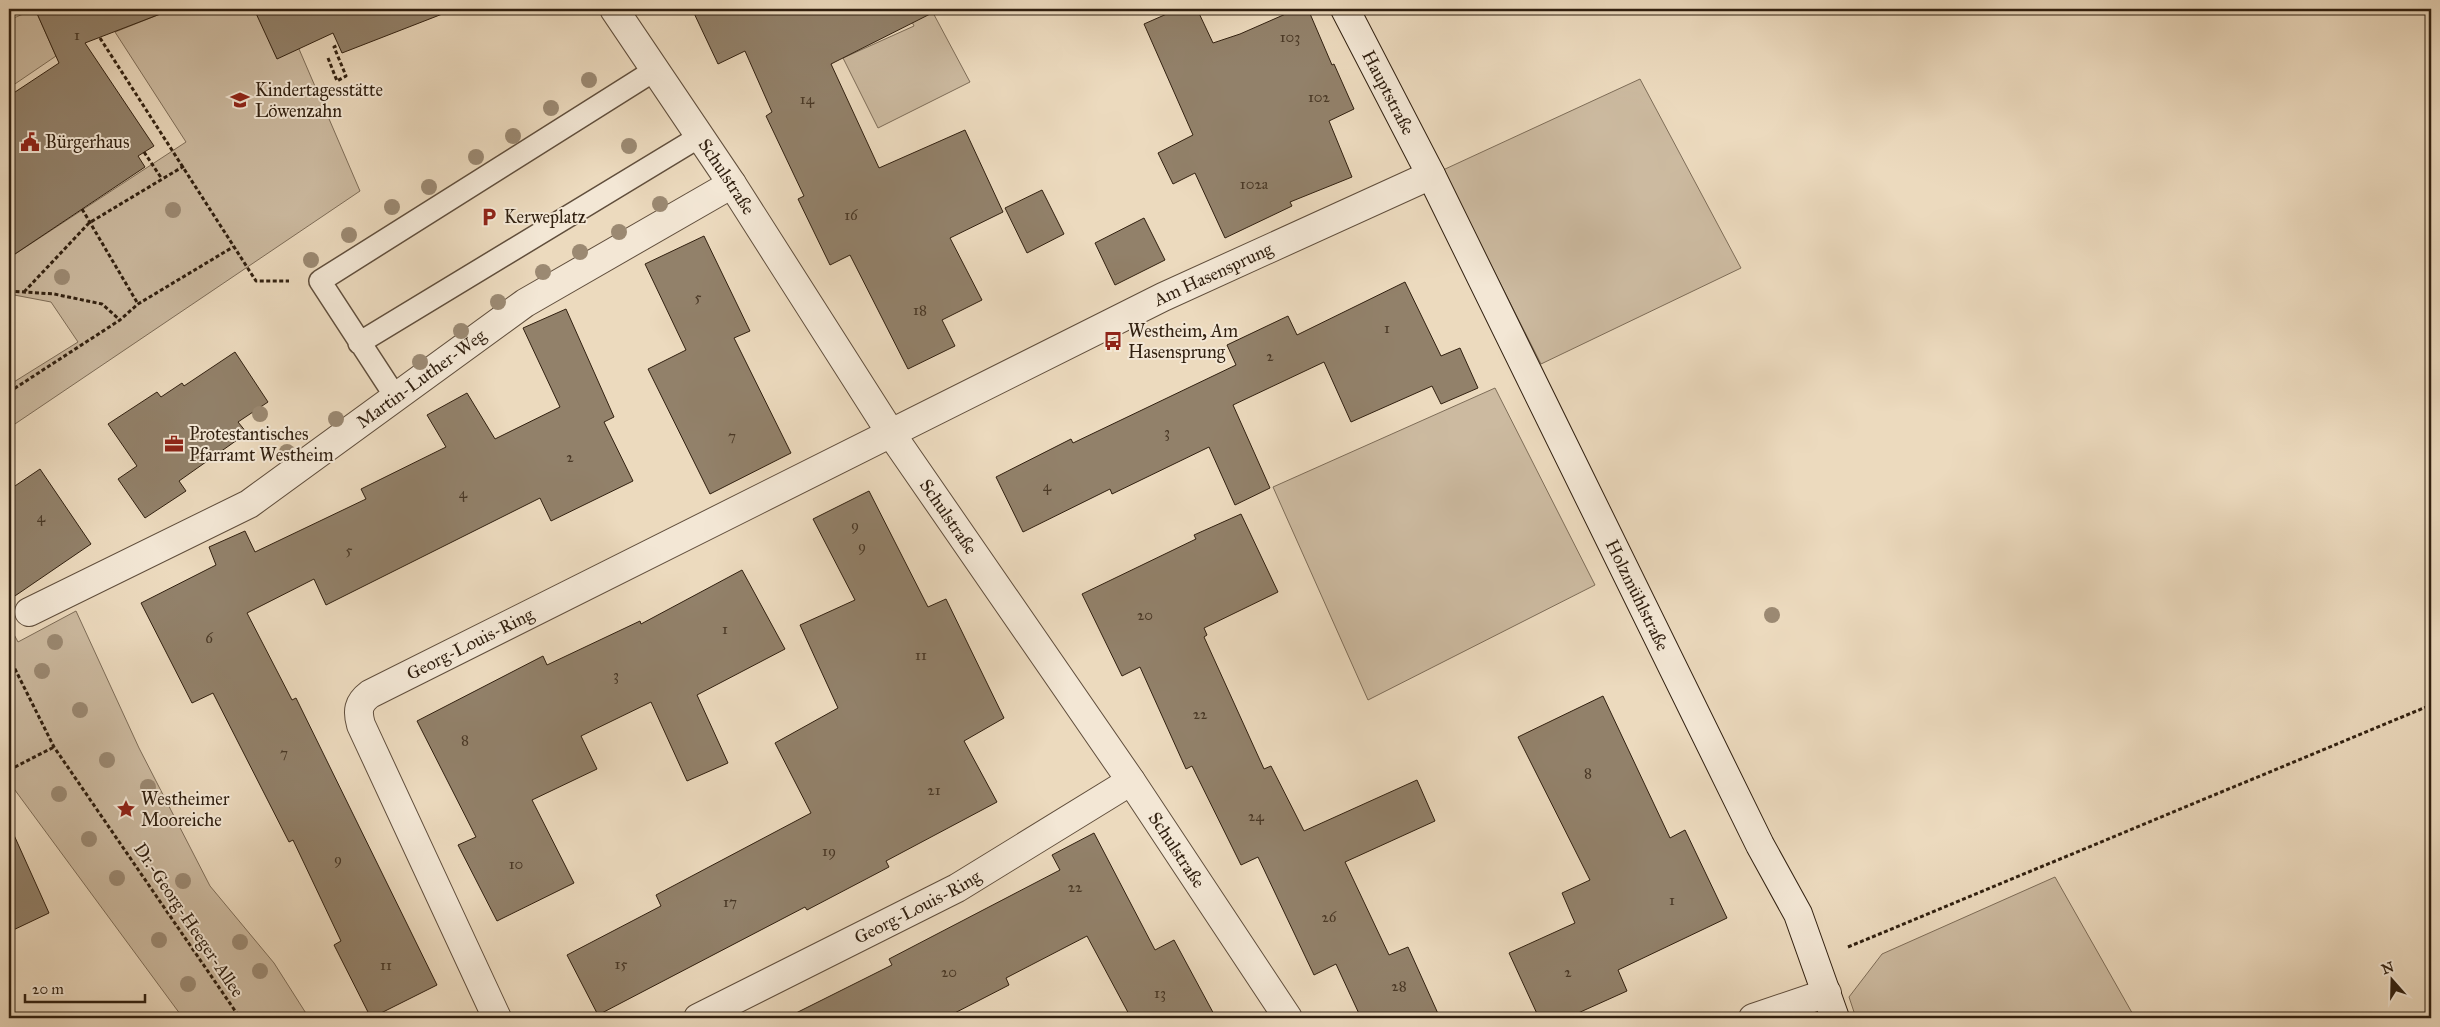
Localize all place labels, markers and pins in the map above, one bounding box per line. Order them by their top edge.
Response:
place label: Kindertagesstätte Löwenzahn [255,79,383,122]
school or university icon: Kindertagesstätte Löwenzahn [229,89,251,111]
public building icon: Bürgerhaus [19,131,41,153]
place label: Bürgerhaus [45,131,130,154]
parking icon: Kerweplatz [478,206,500,228]
place label: Kerweplatz [504,206,586,228]
place label: Westheim, Am Hasensprung [1128,320,1238,364]
bus stop icon: Westheim, Am Hasensprung [1102,330,1124,352]
place label: Protestantisches Pfarramt Westheim [189,423,334,466]
office icon: Protestantisches Pfarramt Westheim [163,433,185,455]
place label: Westheimer Mooreiche [141,788,230,831]
place icon: Westheimer Mooreiche [115,798,137,820]

